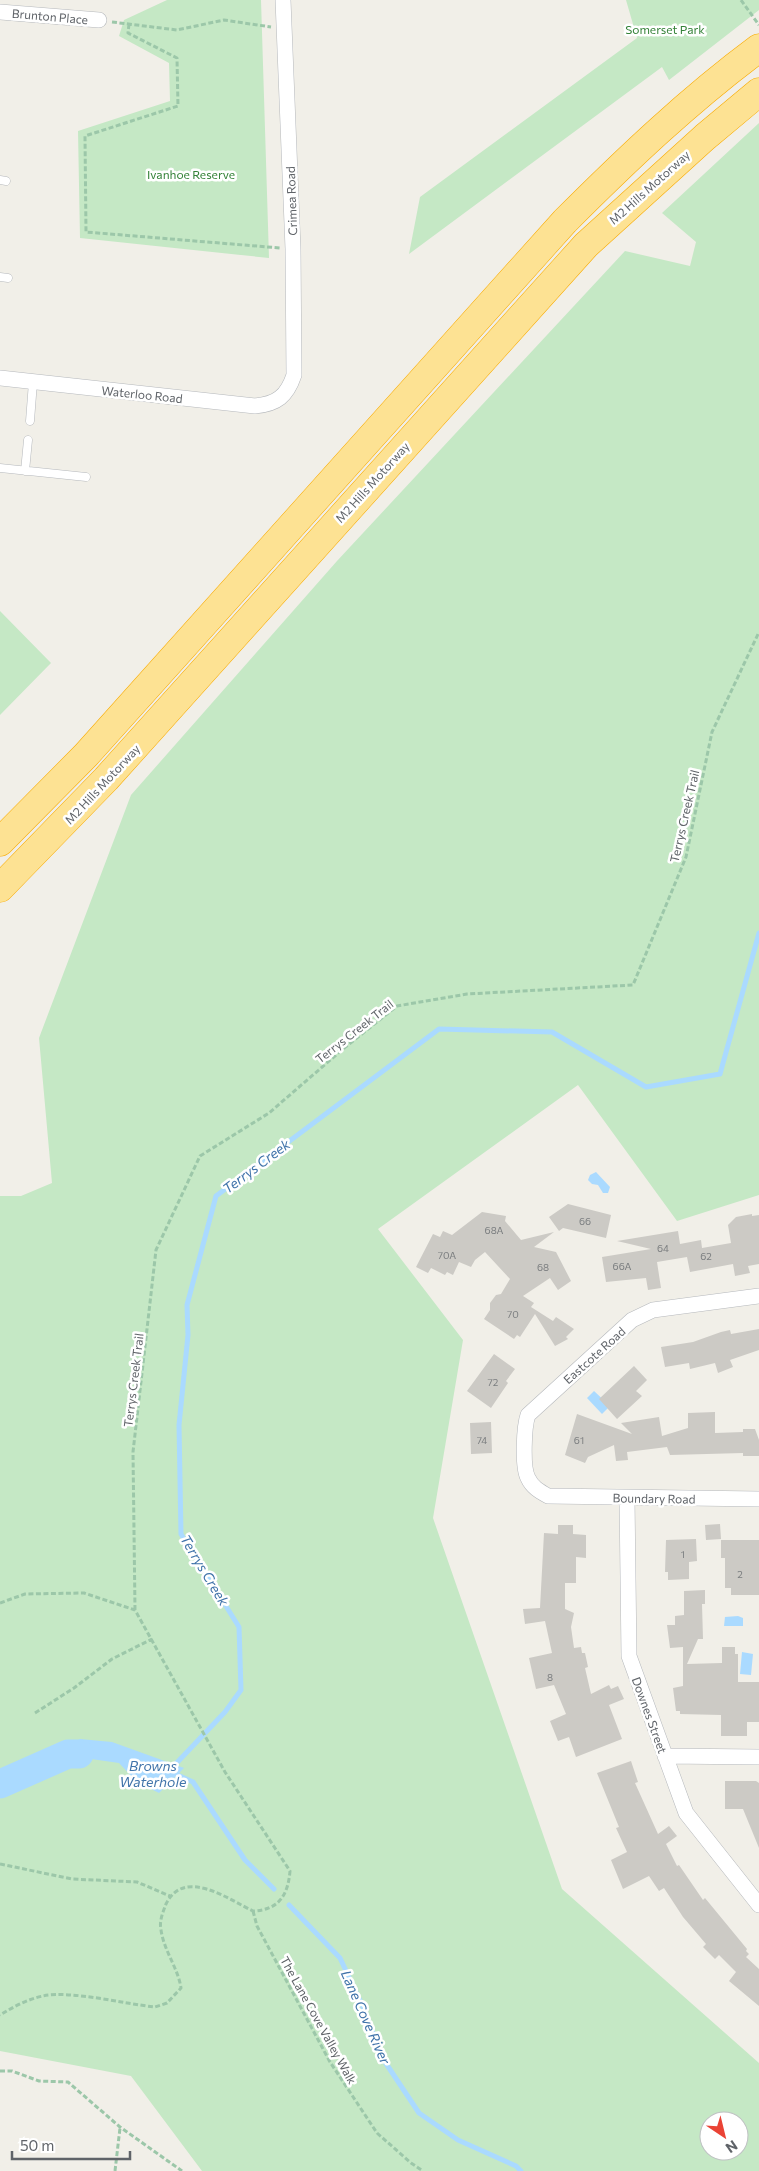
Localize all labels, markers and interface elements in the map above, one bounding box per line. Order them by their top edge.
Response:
street label: Brunton Place [11,6,89,26]
park label: Somerset Park [625,22,705,36]
street label: M2 Hills Motorway [606,147,692,227]
street label: Crimea Road [283,166,299,236]
park label: Ivanhoe Reserve [147,167,235,181]
street label: Waterloo Road [101,383,183,405]
street label: M2 Hills Motorway [332,439,412,525]
street label: M2 Hills Motorway [62,741,142,827]
street label: Terrys Creek Trail [667,768,701,864]
street label: Terrys Creek Trail [312,996,396,1066]
water label: Terrys Creek [219,1135,293,1197]
house number: 66 [579,1215,591,1227]
house number: 68A [485,1224,503,1236]
house number: 64 [657,1242,669,1254]
house number: 70A [438,1249,456,1261]
house number: 62 [700,1250,712,1262]
house number: 66A [613,1260,631,1272]
house number: 68 [537,1261,549,1273]
house number: 70 [507,1308,519,1320]
street label: Eastcote Road [560,1324,628,1386]
street label: Terrys Creek Trail [120,1332,146,1428]
house number: 72 [488,1376,499,1388]
house number: 74 [477,1434,487,1446]
house number: 61 [574,1434,584,1446]
street label: Boundary Road [612,1490,696,1506]
water label: Terrys Creek [177,1531,233,1609]
house number: 1 [681,1548,685,1560]
house number: 2 [737,1568,743,1580]
house number: 8 [547,1671,553,1683]
street label: Downes Street [630,1675,670,1755]
water label: Browns Waterhole [120,1757,187,1790]
street label: The Lane Cove Valley Walk [278,1954,360,2087]
water label: Lane Cove River [338,1967,394,2067]
north arrow [699,2111,749,2161]
scale bar [12,2128,130,2160]
text: 50 m [20,2136,54,2154]
text: N [723,2137,741,2157]

